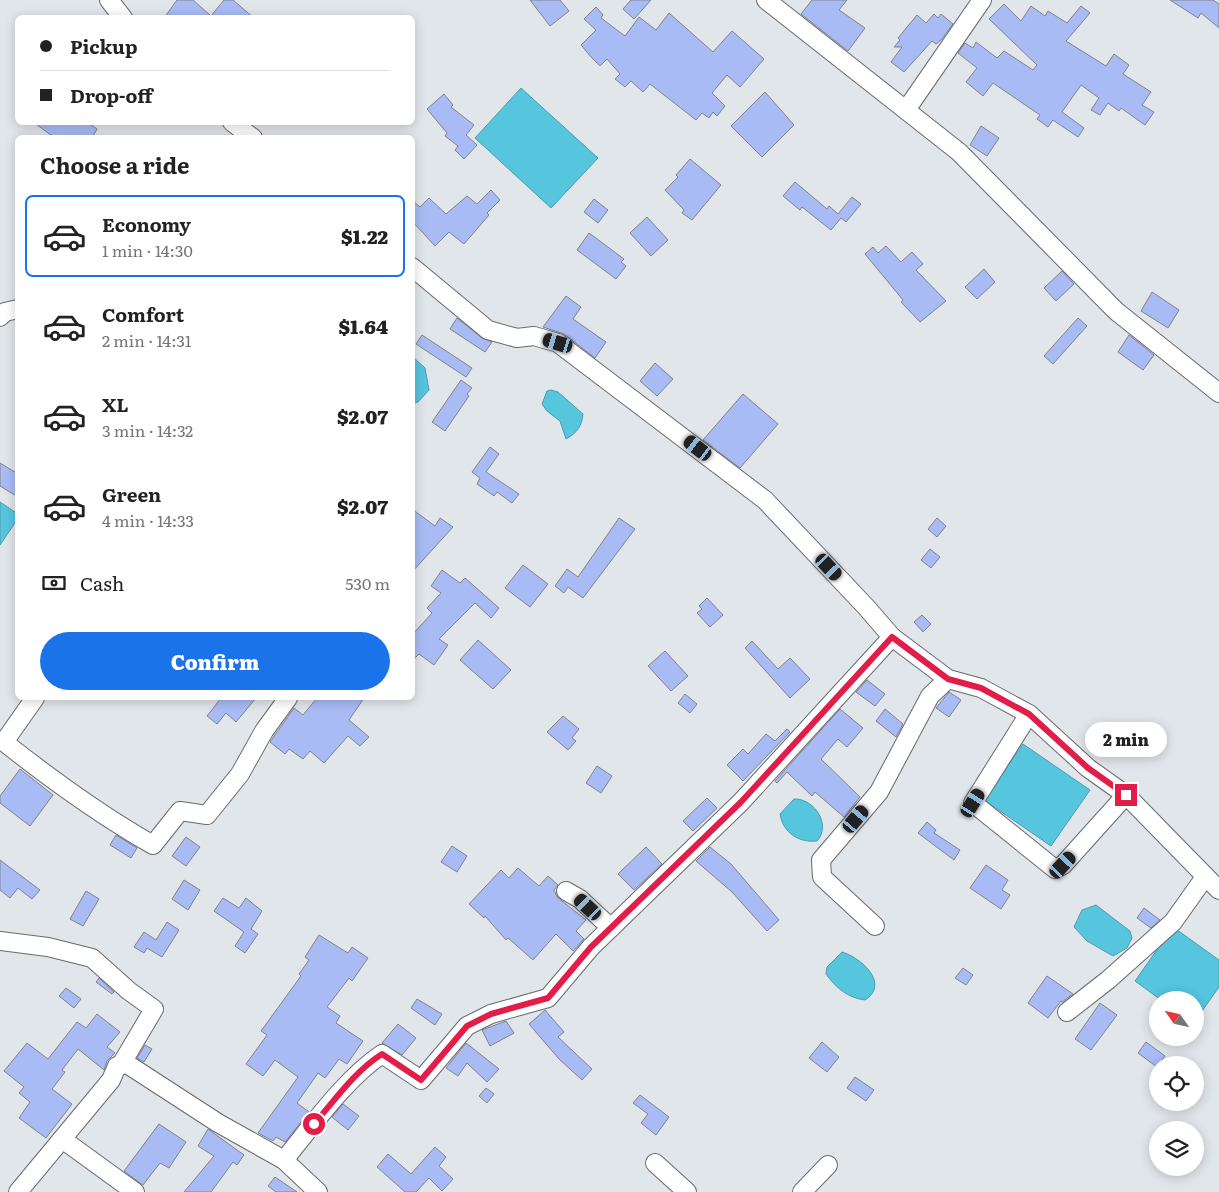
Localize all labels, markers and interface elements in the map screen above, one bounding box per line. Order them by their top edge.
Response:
text: Pickup [70,32,138,60]
text: Drop-off [70,81,153,109]
text: Choose a ride [40,148,189,181]
text: Economy [102,210,191,238]
icon: car [42,214,87,259]
text: $1.22 [341,222,388,250]
text: 1 min · 14:30 [102,238,193,262]
text: Comfort [102,300,184,328]
icon: car [42,304,87,349]
text: $1.64 [339,312,388,340]
text: 2 min · 14:31 [102,328,192,352]
car [541,331,574,355]
text: XL [102,390,129,418]
icon: car [42,394,87,439]
text: $2.07 [337,402,388,430]
text: 3 min · 14:32 [102,418,193,442]
car [681,433,714,463]
text: Green [102,480,161,508]
icon: car [42,484,87,529]
text: $2.07 [337,492,388,520]
text: 4 min · 14:33 [102,508,194,532]
car [813,551,844,583]
icon: cash [40,569,68,597]
text: Cash [80,569,124,597]
text: 530 m [345,571,390,595]
button: Confirm [40,632,390,690]
callout: 2 min [1085,722,1167,758]
text: 2 min [1103,727,1149,751]
route end [1115,784,1137,806]
car [958,786,987,820]
car [840,803,871,835]
car [1047,849,1078,881]
car [571,891,604,923]
north arrow [1149,991,1204,1046]
map controls [1149,991,1204,1176]
button: locate [1149,1056,1204,1111]
route start [303,1113,325,1135]
button: layers [1149,1121,1204,1176]

